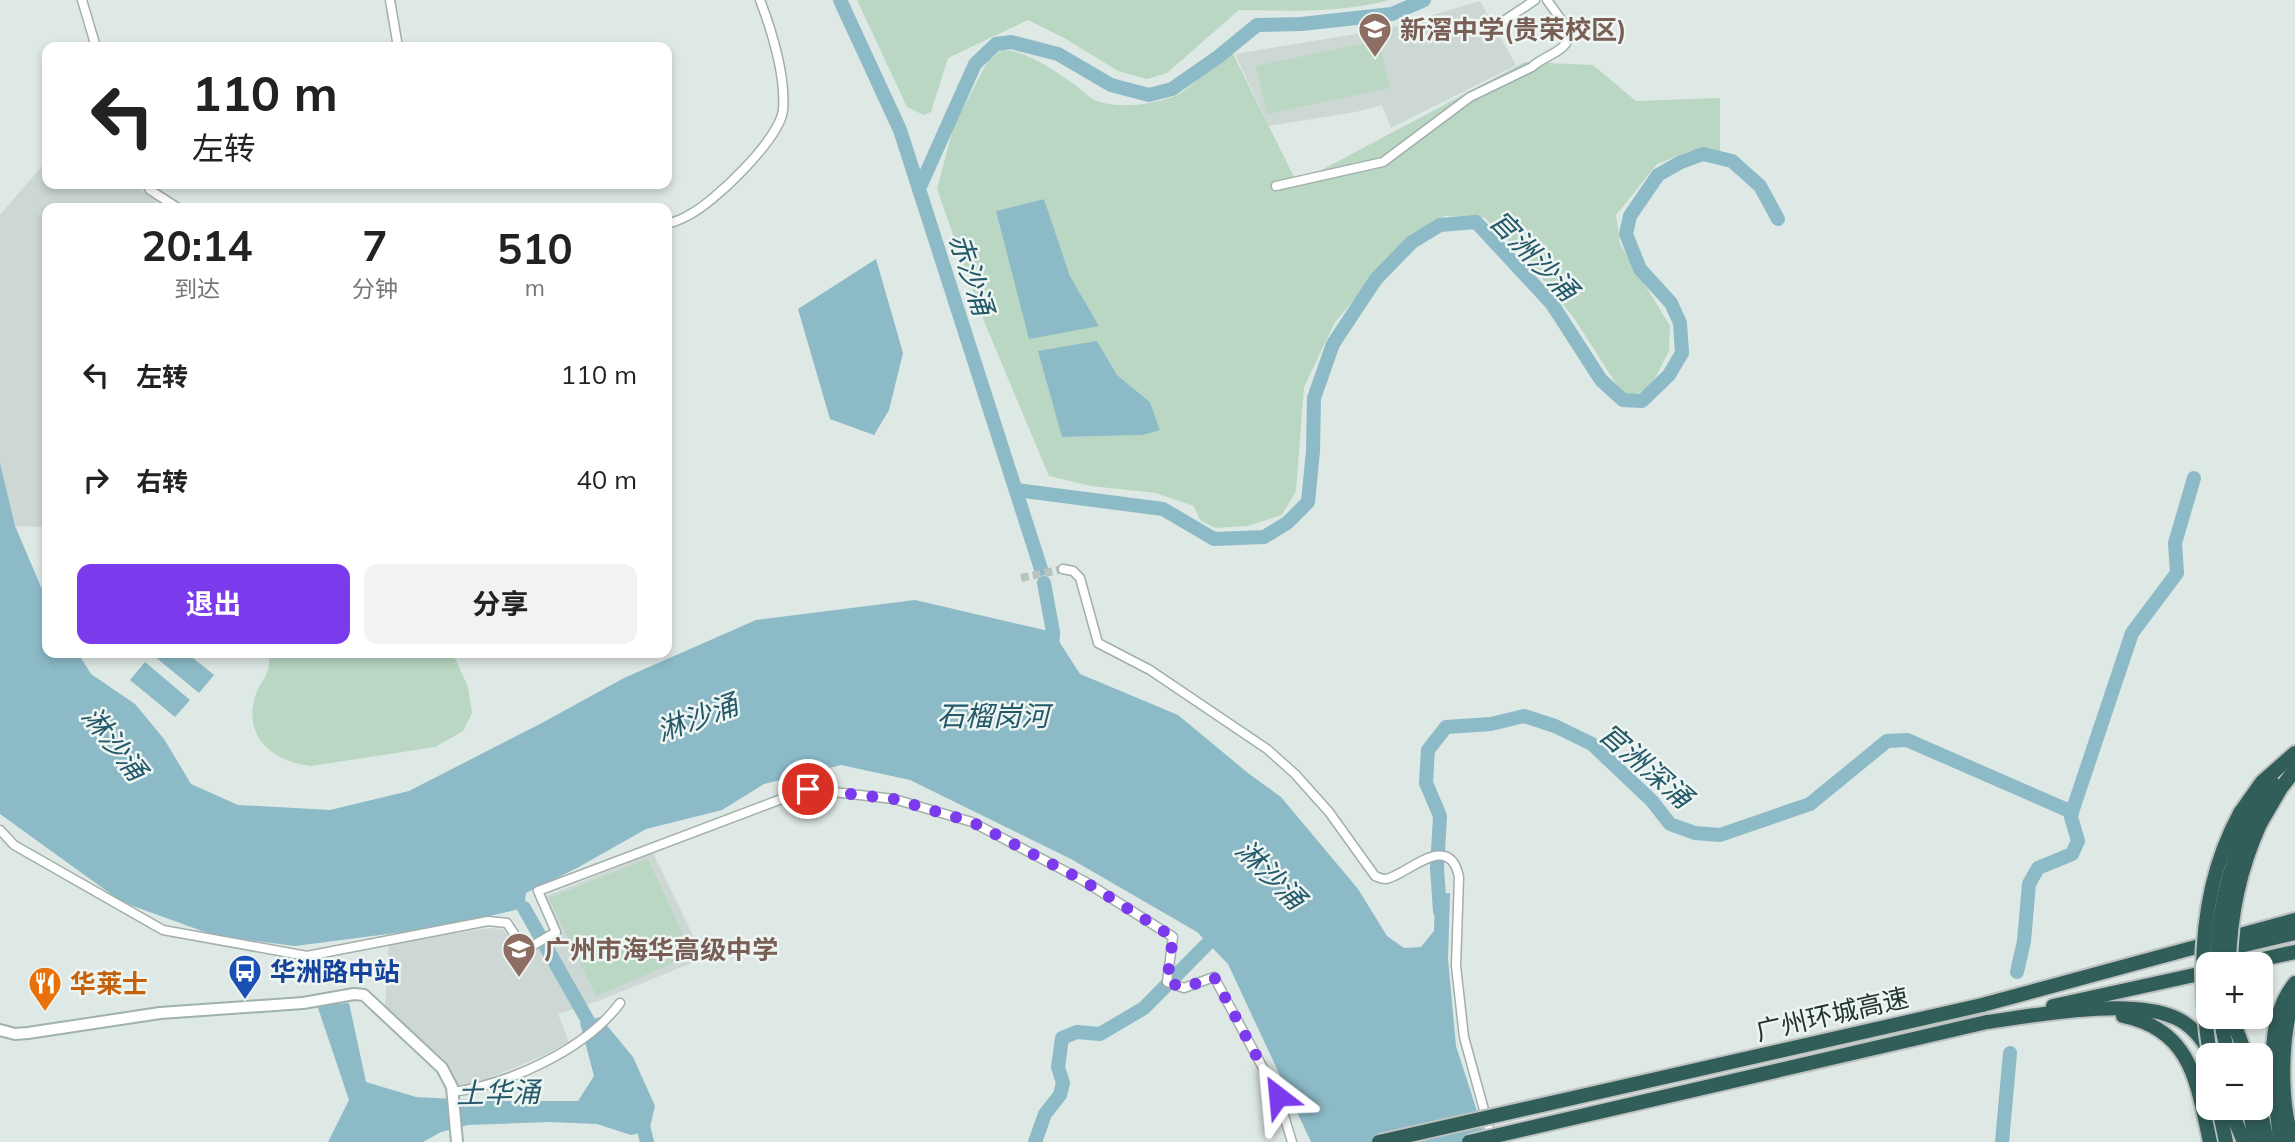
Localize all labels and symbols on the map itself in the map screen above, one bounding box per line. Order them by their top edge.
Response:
school or university icon: 新滘中学(贵荣校区) [1356,10,1394,59]
place label: 新滘中学(贵荣校区) [1400,13,1627,46]
water label: 官洲沙涌 [1483,203,1588,310]
water label: 赤沙涌 [942,229,1003,322]
water label: 淋沙涌 [652,685,745,748]
water label: 石榴岗河 [937,698,1054,733]
water label: 淋沙涌 [75,699,156,789]
water label: 官洲深涌 [1592,715,1702,817]
pin [778,759,838,819]
water label: 淋沙涌 [1229,832,1315,918]
school or university icon: 广州市海华高级中学 [500,930,538,979]
place label: 广州市海华高级中学 [544,933,778,966]
bus stop icon: 华洲路中站 [226,952,264,1001]
place label: 华洲路中站 [270,955,400,988]
restaurant icon: 华莱士 [26,964,64,1013]
place label: 华莱士 [70,967,148,1000]
street label: 广州环城高速 [1752,980,1912,1048]
position arrow [1241,1059,1315,1133]
water label: 土华涌 [456,1074,543,1110]

